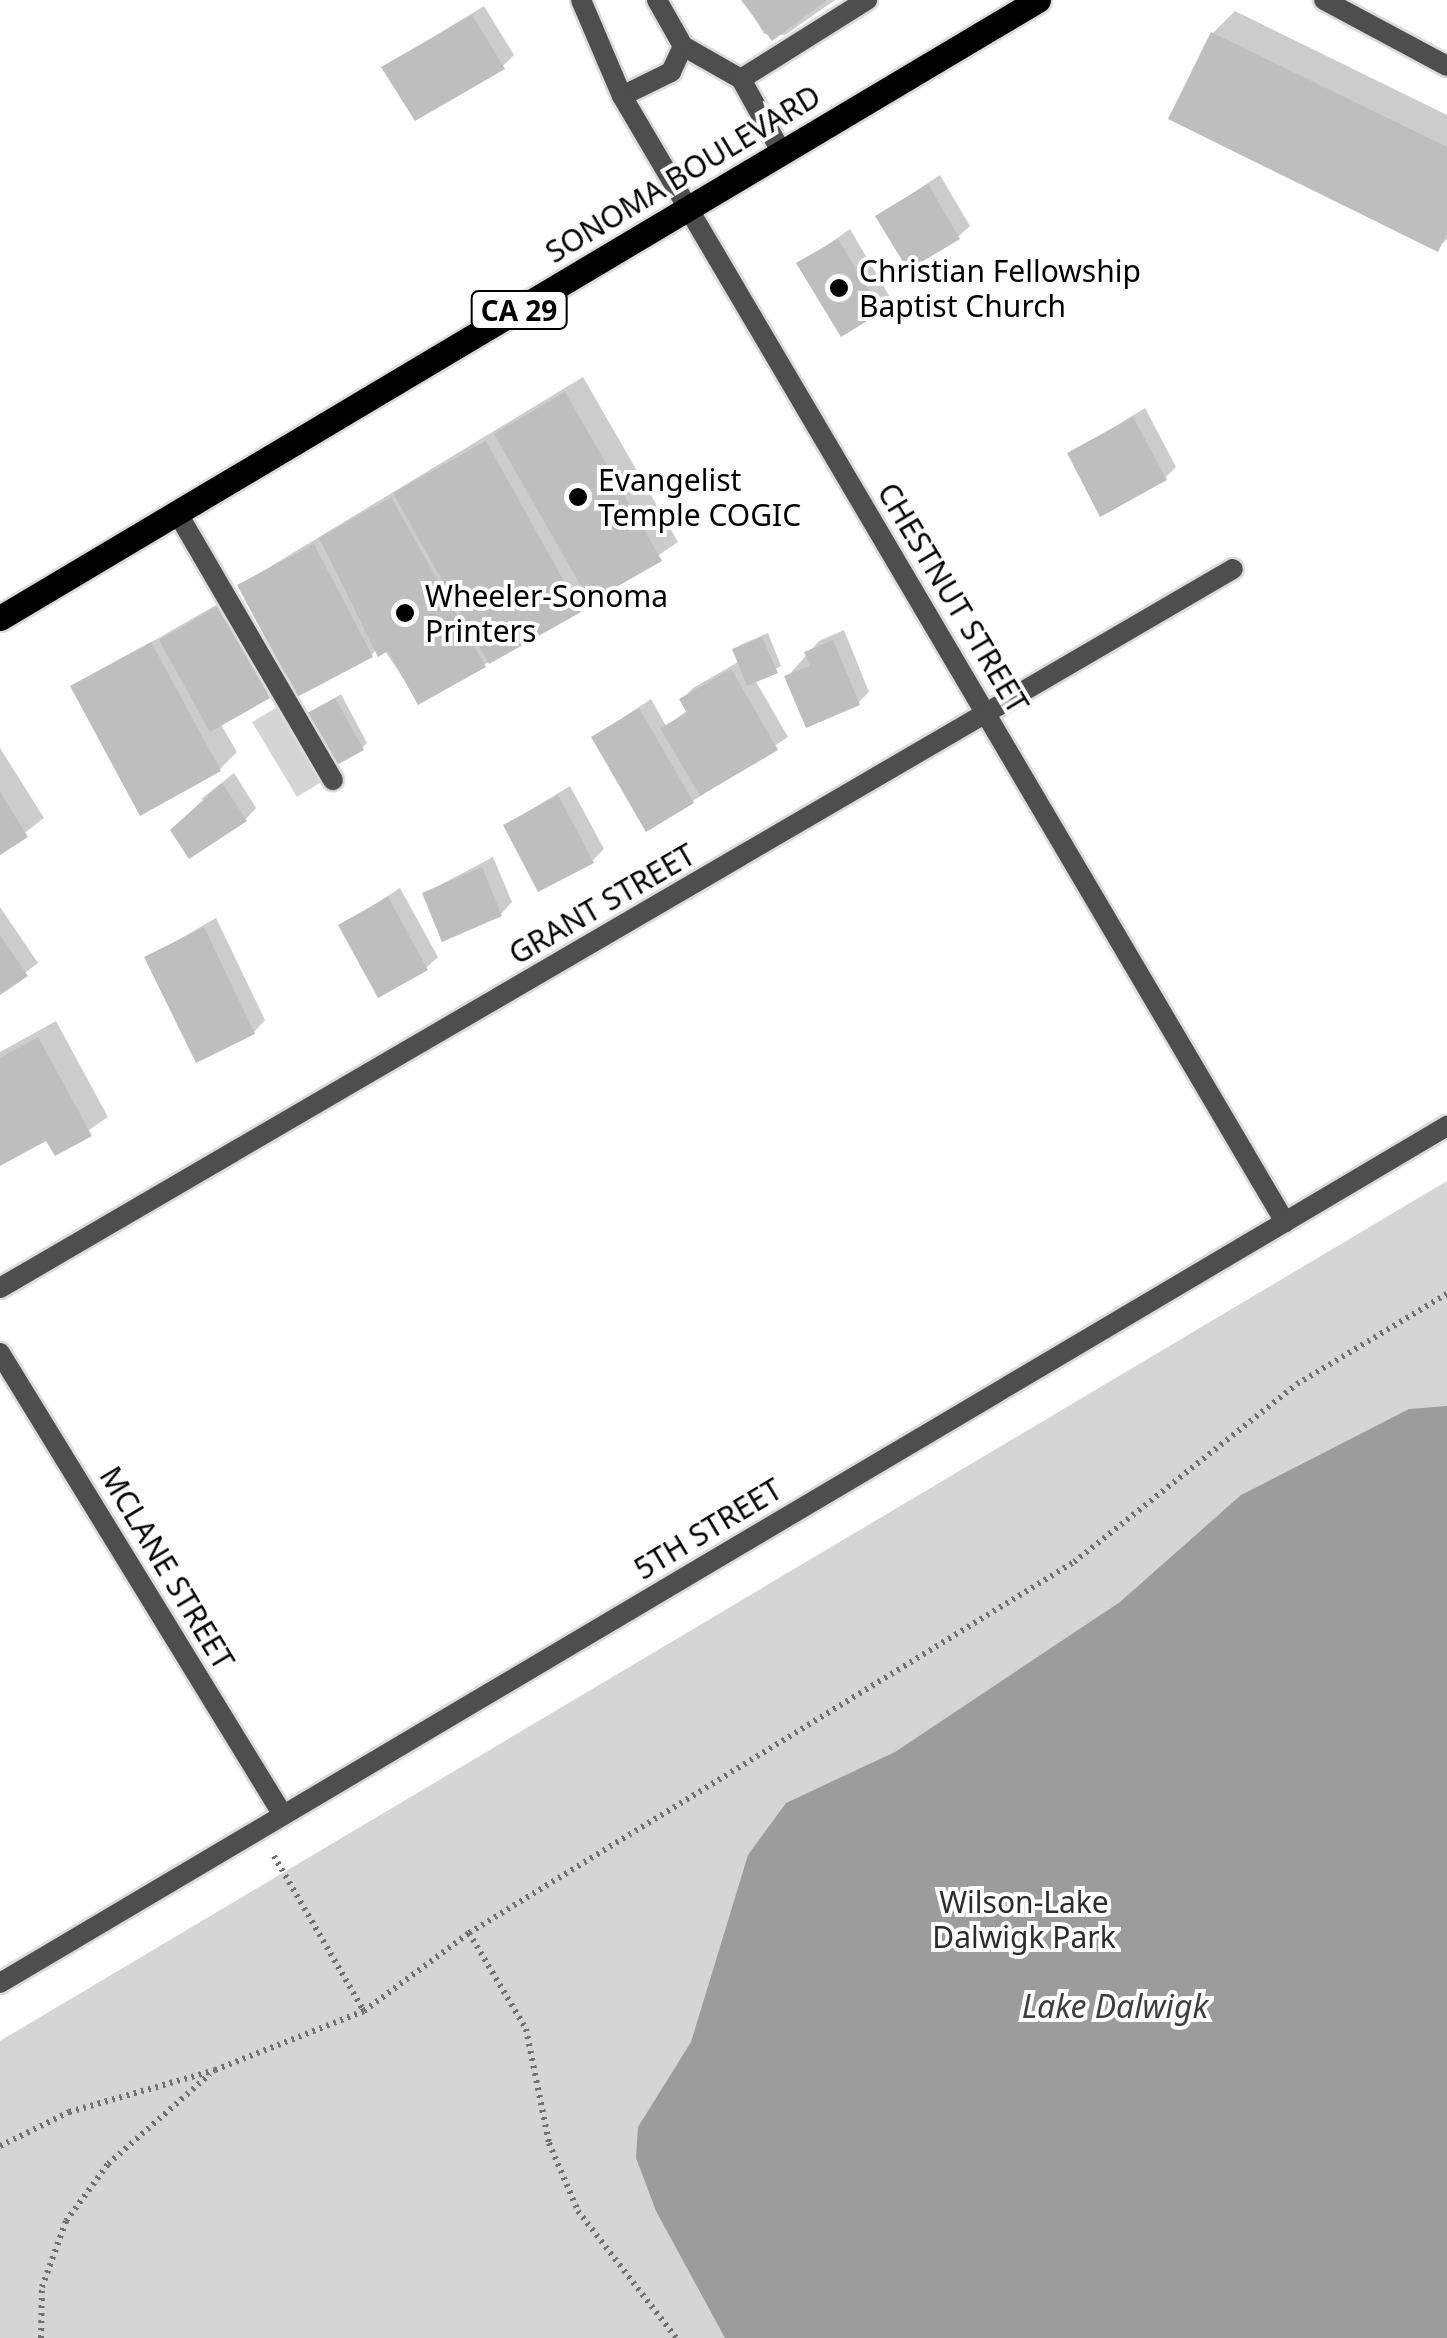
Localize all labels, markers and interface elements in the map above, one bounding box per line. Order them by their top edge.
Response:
street label: SONOMA BOULEVARD [539,78,827,270]
place label: Christian Fellowship Baptist Church [859,253,1141,324]
marker: Christian Fellowship Baptist Church [828,277,850,299]
road number: CA 29 [469,287,569,333]
place label: Evangelist Temple COGIC [598,462,801,532]
street label: CHESTNUT STREET [870,476,1036,720]
marker: Evangelist Temple COGIC [567,486,589,508]
place label: Wheeler-Sonoma Printers [425,578,668,648]
marker: Wheeler-Sonoma Printers [394,602,416,624]
street label: GRANT STREET [503,836,701,972]
street label: MCLANE STREET [92,1460,242,1676]
street label: 5TH STREET [628,1471,788,1587]
park label: Wilson-Lake Dalwigk Park [932,1884,1116,1954]
water label: Lake Dalwigk [1022,1987,1208,2025]

